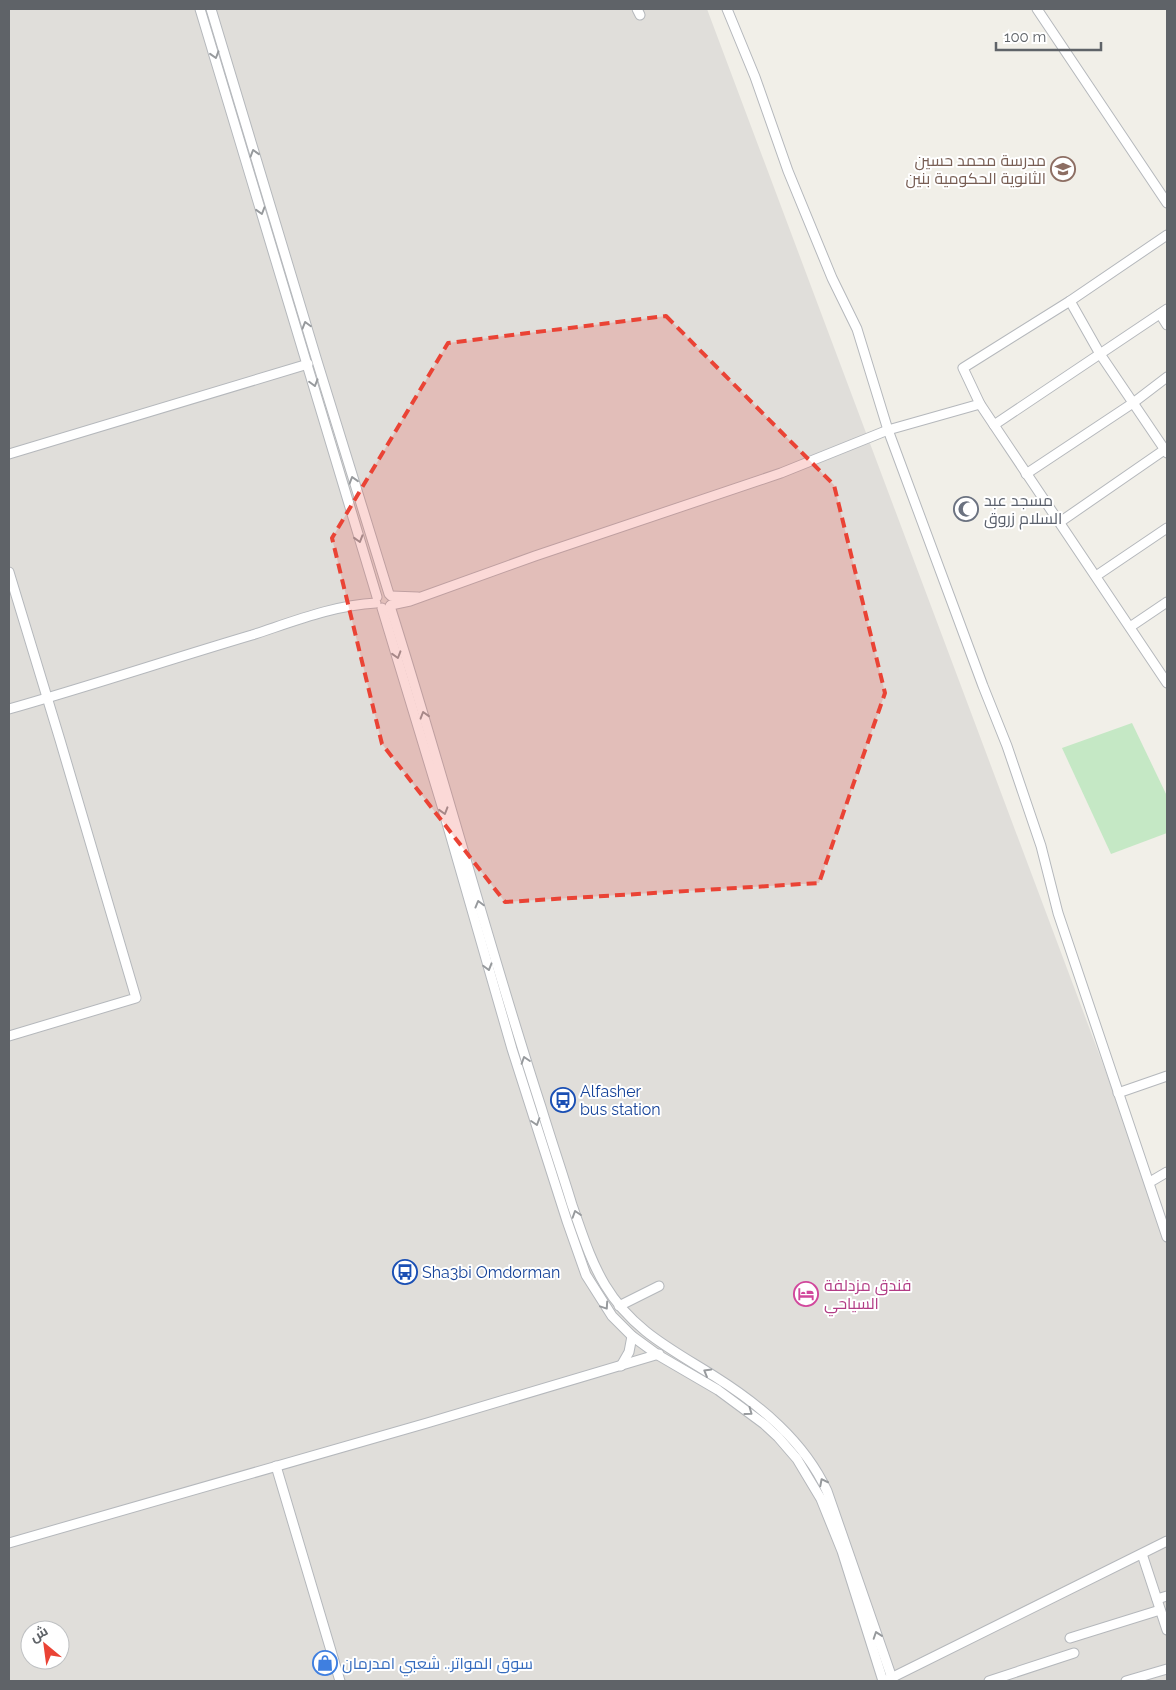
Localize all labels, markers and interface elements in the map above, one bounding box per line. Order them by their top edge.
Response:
scale bar [996,20,1101,52]
text: 100 m [1004,28,1046,46]
one-way arrow [209,51,219,59]
one-way arrow [250,149,260,157]
place label: مدرسة محمد حسين الثانوية الحكومية بنين [905,151,1046,189]
school or university icon: مدرسة محمد حسين الثانوية الحكومية بنين [1050,156,1076,182]
one-way arrow [256,206,266,215]
one-way arrow [301,321,311,330]
one-way arrow [308,379,318,387]
one-way arrow [349,477,359,485]
place label: مسجد عبد السلام زروق [984,491,1062,530]
mosque icon: مسجد عبد السلام زروق [953,496,979,522]
one-way arrow [354,535,364,543]
one-way arrow [391,650,401,659]
one-way arrow [419,711,429,719]
one-way arrow [438,806,448,814]
one-way arrow [474,901,484,909]
one-way arrow [482,962,492,971]
one-way arrow [521,1056,531,1065]
place label: Alfasher bus station [580,1082,661,1119]
bus stop icon: Alfasher bus station [550,1087,576,1113]
one-way arrow [530,1117,540,1126]
one-way arrow [571,1211,581,1219]
bus stop icon: Sha3bi Omdorman [392,1259,418,1285]
place label: Sha3bi Omdorman [422,1263,560,1282]
place label: فندق مزدلفة السياحي [824,1276,912,1317]
hotel icon: فندق مزدلفة السياحي [793,1281,819,1307]
one-way arrow [599,1300,608,1310]
one-way arrow [703,1368,712,1378]
one-way arrow [743,1406,753,1415]
one-way arrow [819,1478,829,1487]
north arrow [20,1620,70,1670]
text: ش [27,1622,51,1646]
one-way arrow [873,1631,883,1640]
shop icon: سوق المواتر.. شعبي امدرمان [312,1650,338,1676]
place label: سوق المواتر.. شعبي امدرمان [342,1654,533,1677]

